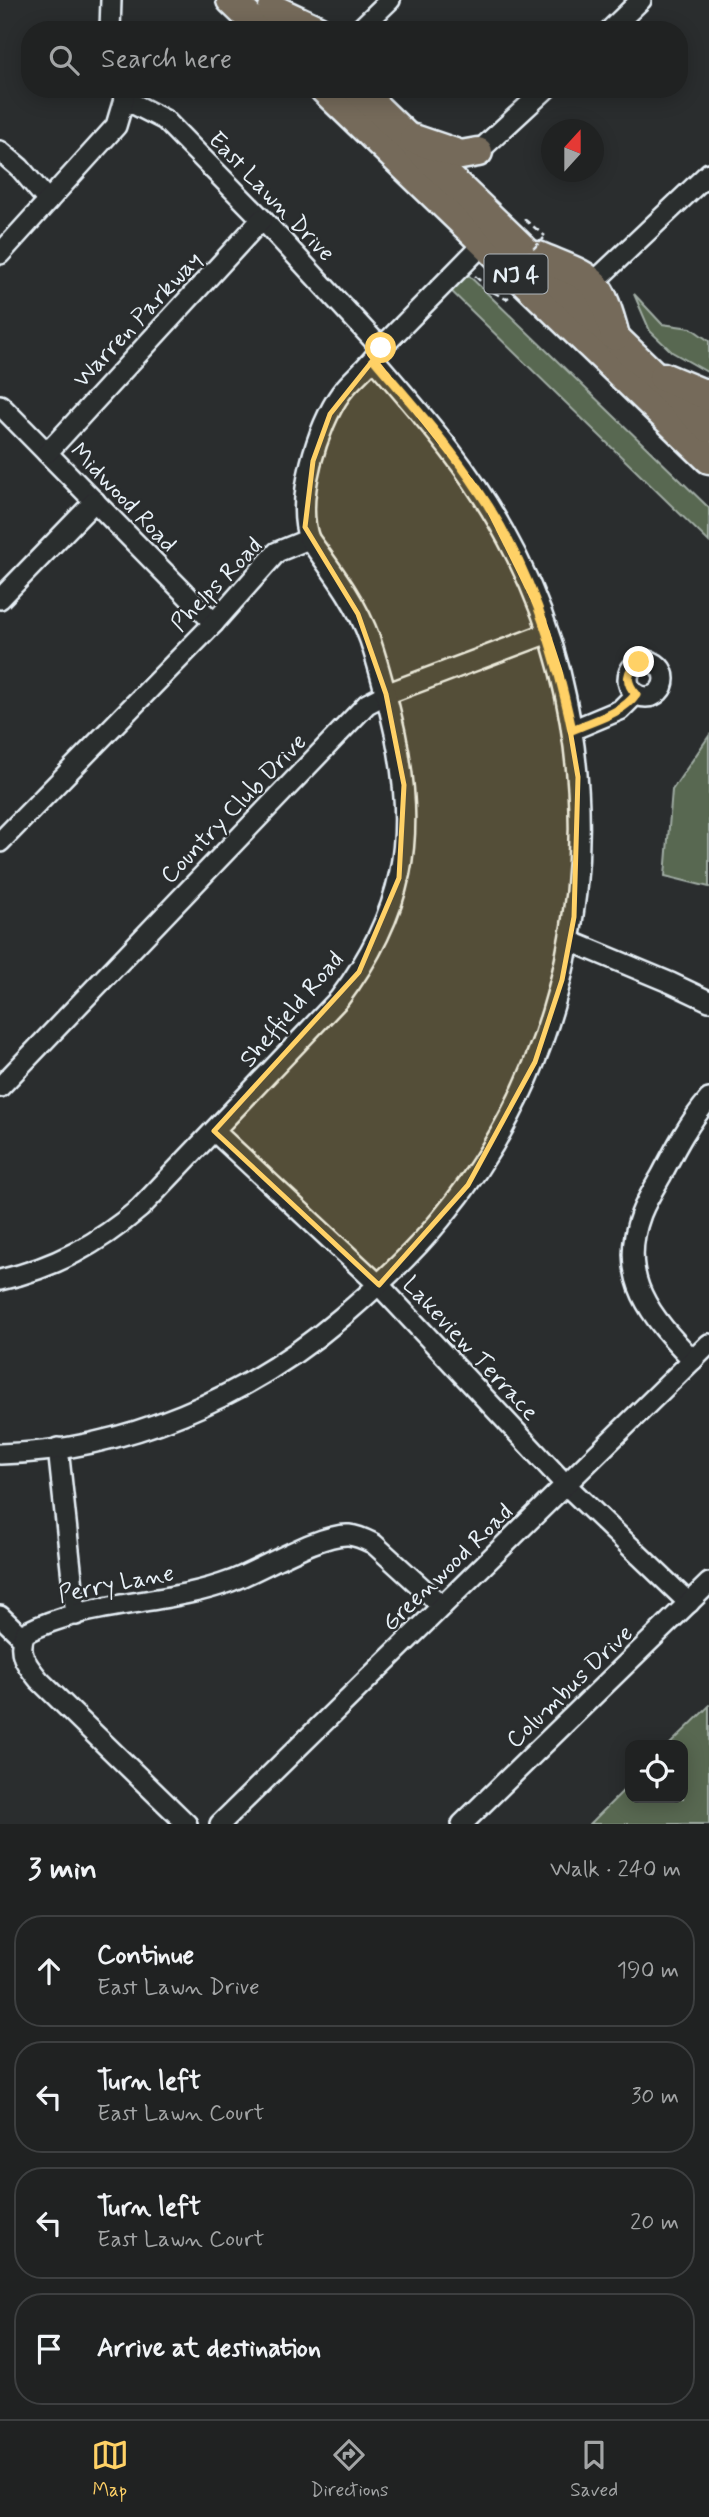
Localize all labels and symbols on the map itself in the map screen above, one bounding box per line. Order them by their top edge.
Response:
north arrow [541,119,604,182]
street label: East Lawn Drive [201,125,341,269]
street label: Warren Parkway [67,245,209,395]
road number: NJ 4 [484,255,548,294]
route start [365,332,396,363]
street label: Midwood Road [63,436,183,560]
street label: Phelps Road [164,531,270,639]
route end [623,646,654,677]
street label: Country Club Drive [154,727,314,891]
street label: Sheffield Road [233,945,351,1075]
street label: Lakeview Terrace [395,1270,545,1428]
street label: Greenwood Road [376,1497,520,1639]
street label: Perry Lane [56,1558,177,1611]
street label: Columbus Drive [500,1619,640,1756]

